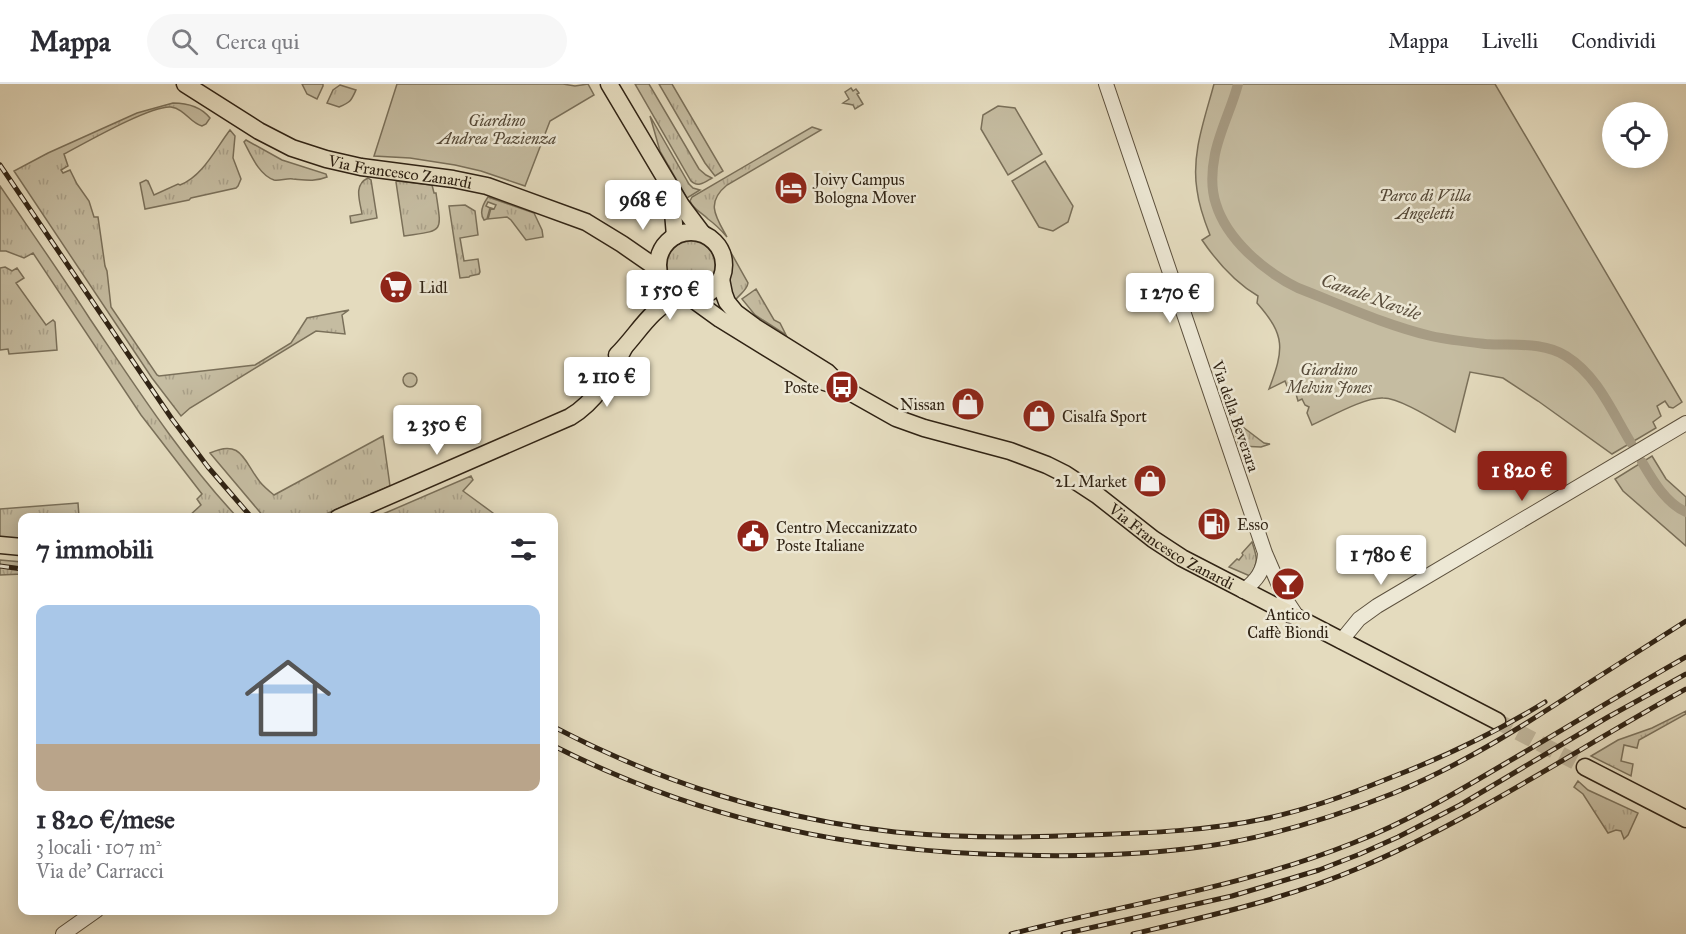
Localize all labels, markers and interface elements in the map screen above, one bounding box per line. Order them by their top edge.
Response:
search box [147,14,567,68]
text: Mappa [30,24,111,59]
icon: search [168,25,201,58]
text: Cerca qui [216,28,299,55]
text: Mappa [1388,28,1449,54]
text: Livelli [1482,28,1538,54]
text: Condividi [1571,28,1656,54]
map controls [1602,102,1668,168]
button: locate [1602,102,1668,168]
park label: Giardino Andrea Pazienza [436,111,557,148]
street label: Via Francesco Zanardi [325,151,475,193]
hotel icon: Joivy Campus Bologna Mover [773,170,809,206]
place label: Joivy Campus Bologna Mover [812,170,916,208]
pin: 968 € [601,180,685,231]
park label: Parco di Villa Angeletti [1379,186,1471,223]
text: 968 € [619,187,667,211]
supermarket icon: Lidl [378,269,414,305]
water label: Canale Navile [1318,269,1425,326]
pin: 1 550 € [615,270,725,321]
pin: 1 270 € [1115,273,1225,324]
text: 1 550 € [641,277,699,301]
place label: Lidl [419,278,448,297]
text: 1 270 € [1140,280,1200,304]
pin: 2 110 € [552,357,662,408]
street label: Via della Beverara [1207,357,1263,474]
park label: Giardino Melvin Jones [1284,360,1372,397]
text: 2 110 € [578,364,636,388]
bus stop icon: Poste [824,369,860,405]
place label: Poste [784,378,819,397]
shop icon: Nissan [950,386,986,422]
place label: Nissan [900,395,945,414]
shop icon: Cisalfa Sport [1021,398,1057,434]
pin: 2 350 € [382,405,492,456]
place label: Cisalfa Sport [1062,407,1147,426]
text: 2 350 € [407,412,467,436]
pin: 1 820 € [1467,451,1577,502]
text: 1 820 € [1492,458,1552,482]
shop icon: 2L Market [1132,463,1168,499]
place label: 2L Market [1055,472,1127,491]
street label: Via Francesco Zanardi [1104,499,1238,594]
fuel station icon: Esso [1196,506,1232,542]
place label: Esso [1237,515,1268,534]
public building icon: Centro Meccanizzato Poste Italiane [735,518,771,554]
place label: Centro Meccanizzato Poste Italiane [776,518,917,555]
text: 7 immobili [36,533,153,565]
icon: filters [507,533,540,566]
pin: 1 780 € [1326,535,1436,586]
text: 1 780 € [1350,542,1412,566]
bar icon: Antico Caffè Biondi [1270,566,1306,602]
place label: Antico Caffè Biondi [1247,605,1329,642]
icon: home [234,644,342,752]
text: 1 820 €/mese [36,803,175,835]
text: 3 locali · 107 m² [36,835,162,859]
text: Via de' Carracci [36,859,164,883]

